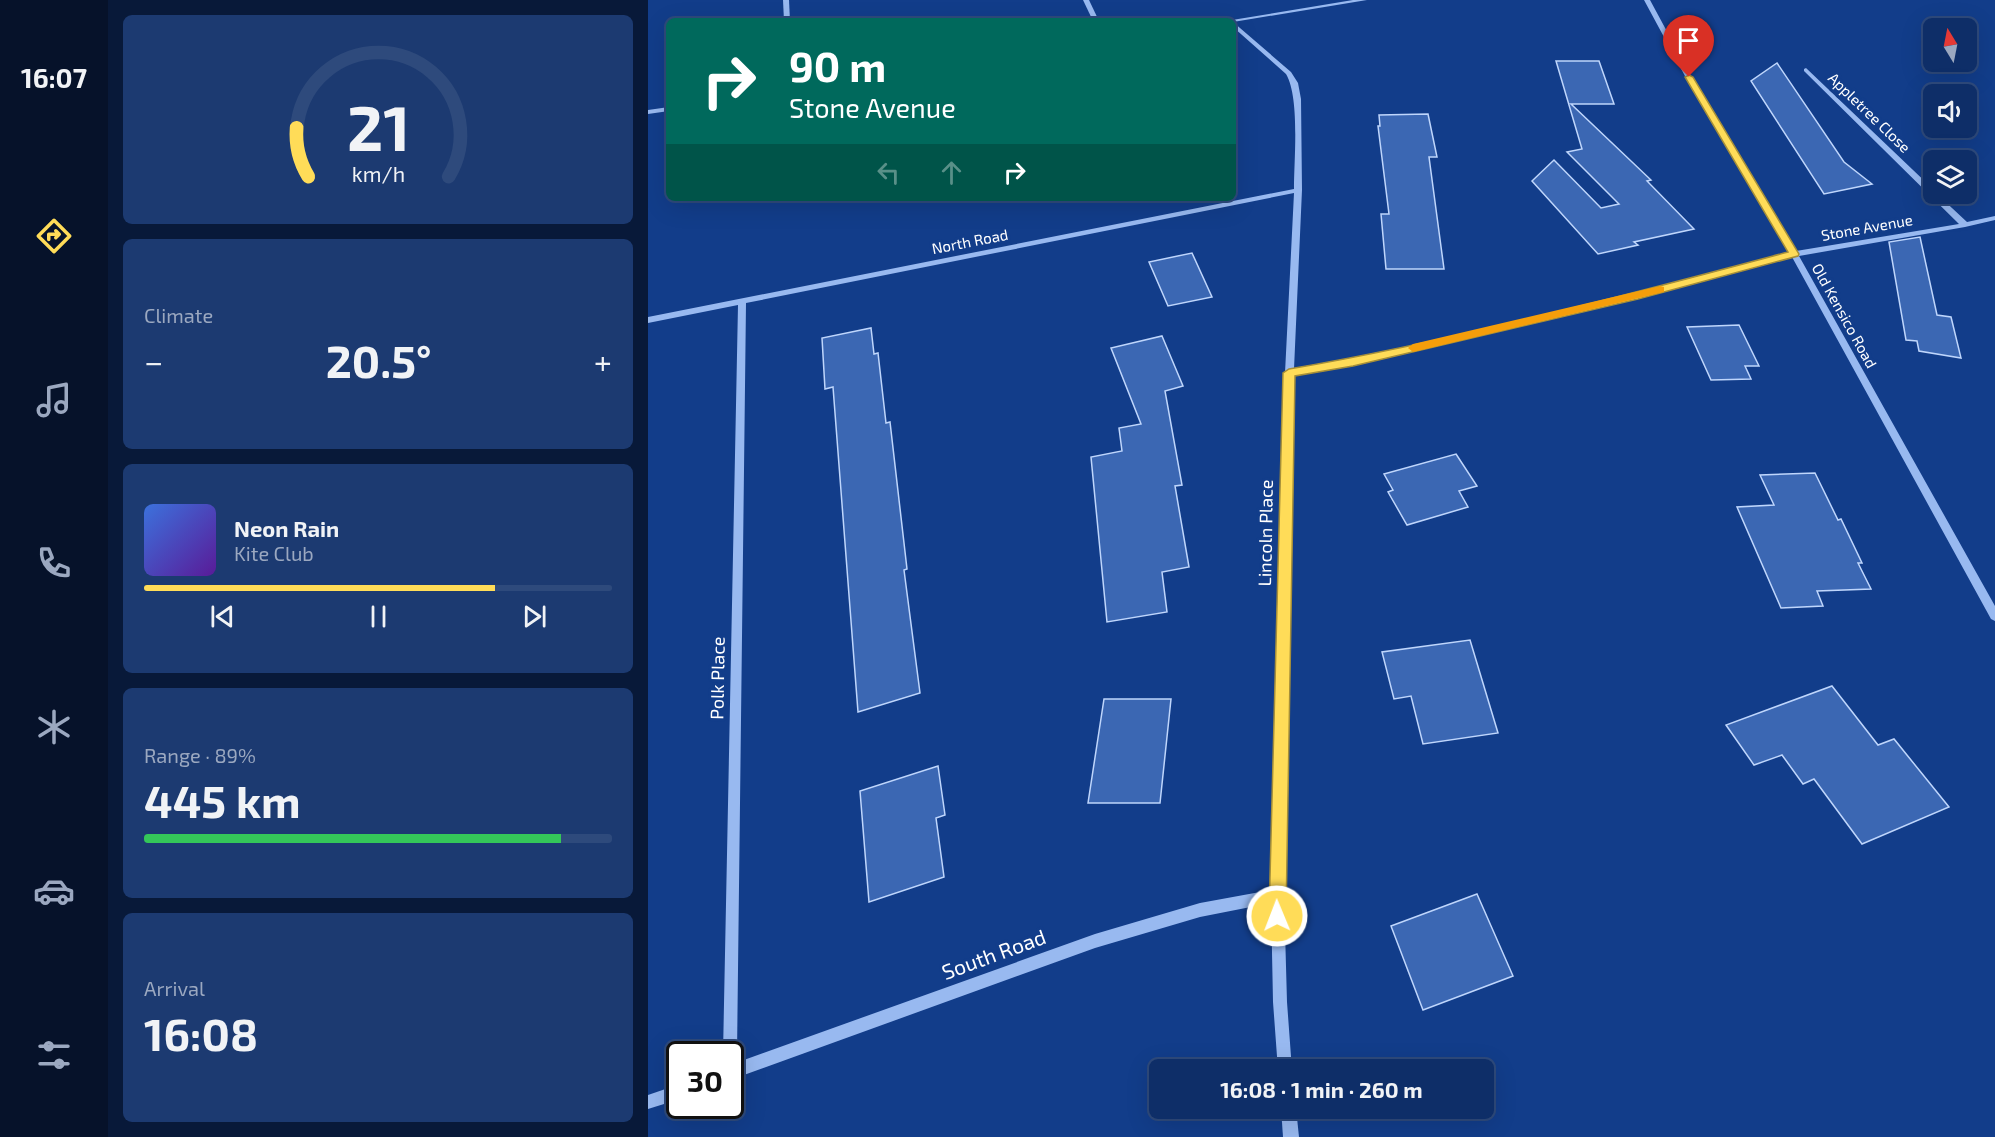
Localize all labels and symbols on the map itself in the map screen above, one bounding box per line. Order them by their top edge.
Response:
pin [1663,15,1714,77]
north arrow [1923,18,1977,72]
street label: Appletree Close [1825,68,1915,156]
street label: Stone Avenue [1820,210,1914,244]
street label: North Road [930,225,1010,257]
street label: Old Kensico Road [1809,260,1881,371]
street label: Lincoln Place [1253,479,1277,587]
street label: Polk Place [705,636,729,720]
position arrow [1245,884,1309,948]
street label: South Road [938,923,1049,984]
speed limit sign: 30 [666,1041,744,1119]

